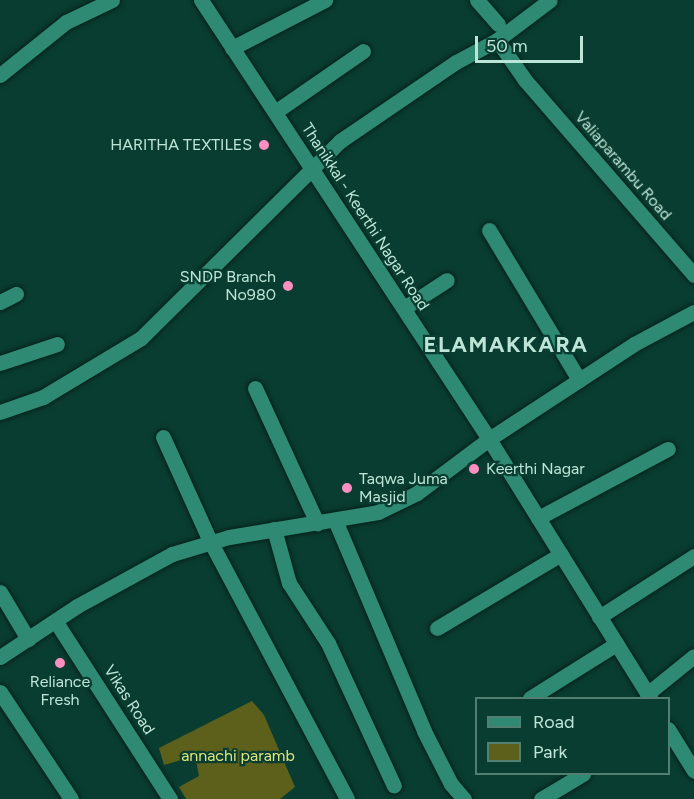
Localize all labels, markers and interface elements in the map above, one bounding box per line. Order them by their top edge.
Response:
scale bar [478,24,586,62]
text: 50 m [486,35,528,57]
street label: Valiaparambu Road [571,108,675,224]
street label: Thanikkal - Keerthi Nagar Road [297,120,433,314]
place label: HARITHA TEXTILES [110,135,252,155]
marker: HARITHA TEXTILES [257,138,271,152]
place label: SNDP Branch No980 [180,267,276,305]
marker: SNDP Branch No980 [281,279,295,293]
district label: ELAMAKKARA [423,332,589,358]
place label: Keerthi Nagar [486,459,585,479]
marker: Keerthi Nagar [467,462,481,476]
place label: Taqwa Juma Masjid [359,469,448,507]
marker: Taqwa Juma Masjid [340,481,354,495]
marker: Reliance Fresh [53,656,67,670]
street label: Vikas Road [99,662,159,738]
place label: Reliance Fresh [30,672,90,710]
legend [475,697,670,775]
text: Road [533,711,574,733]
text: Park [533,741,567,763]
park label: annachi paramb [181,746,295,766]

